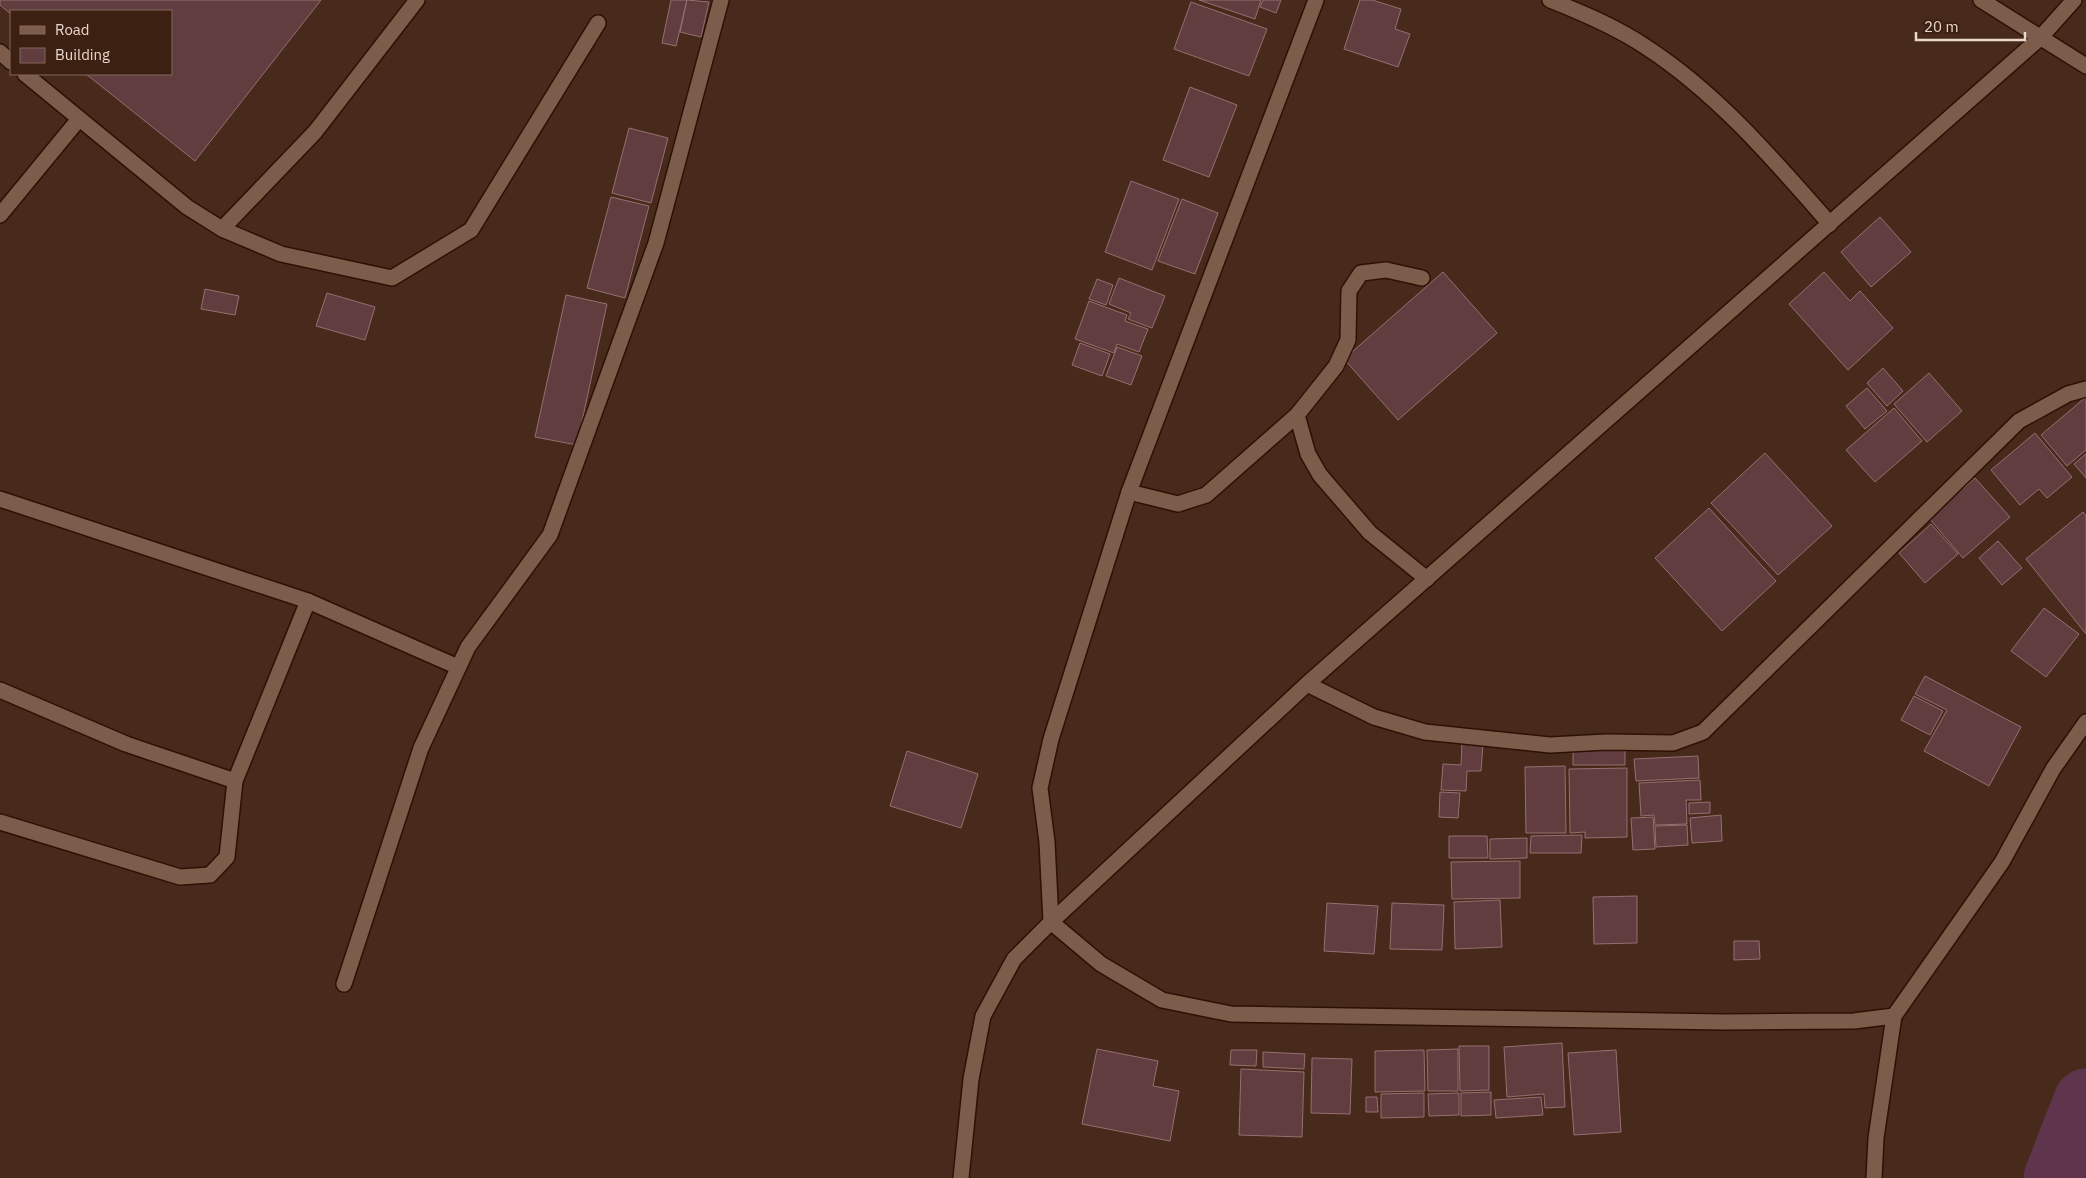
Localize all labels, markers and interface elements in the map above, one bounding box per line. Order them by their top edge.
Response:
legend [10,10,172,75]
scale bar [1916,10,2025,42]
text: 20 m [1924,17,1959,36]
text: Road [55,20,90,39]
text: Building [55,45,110,64]

